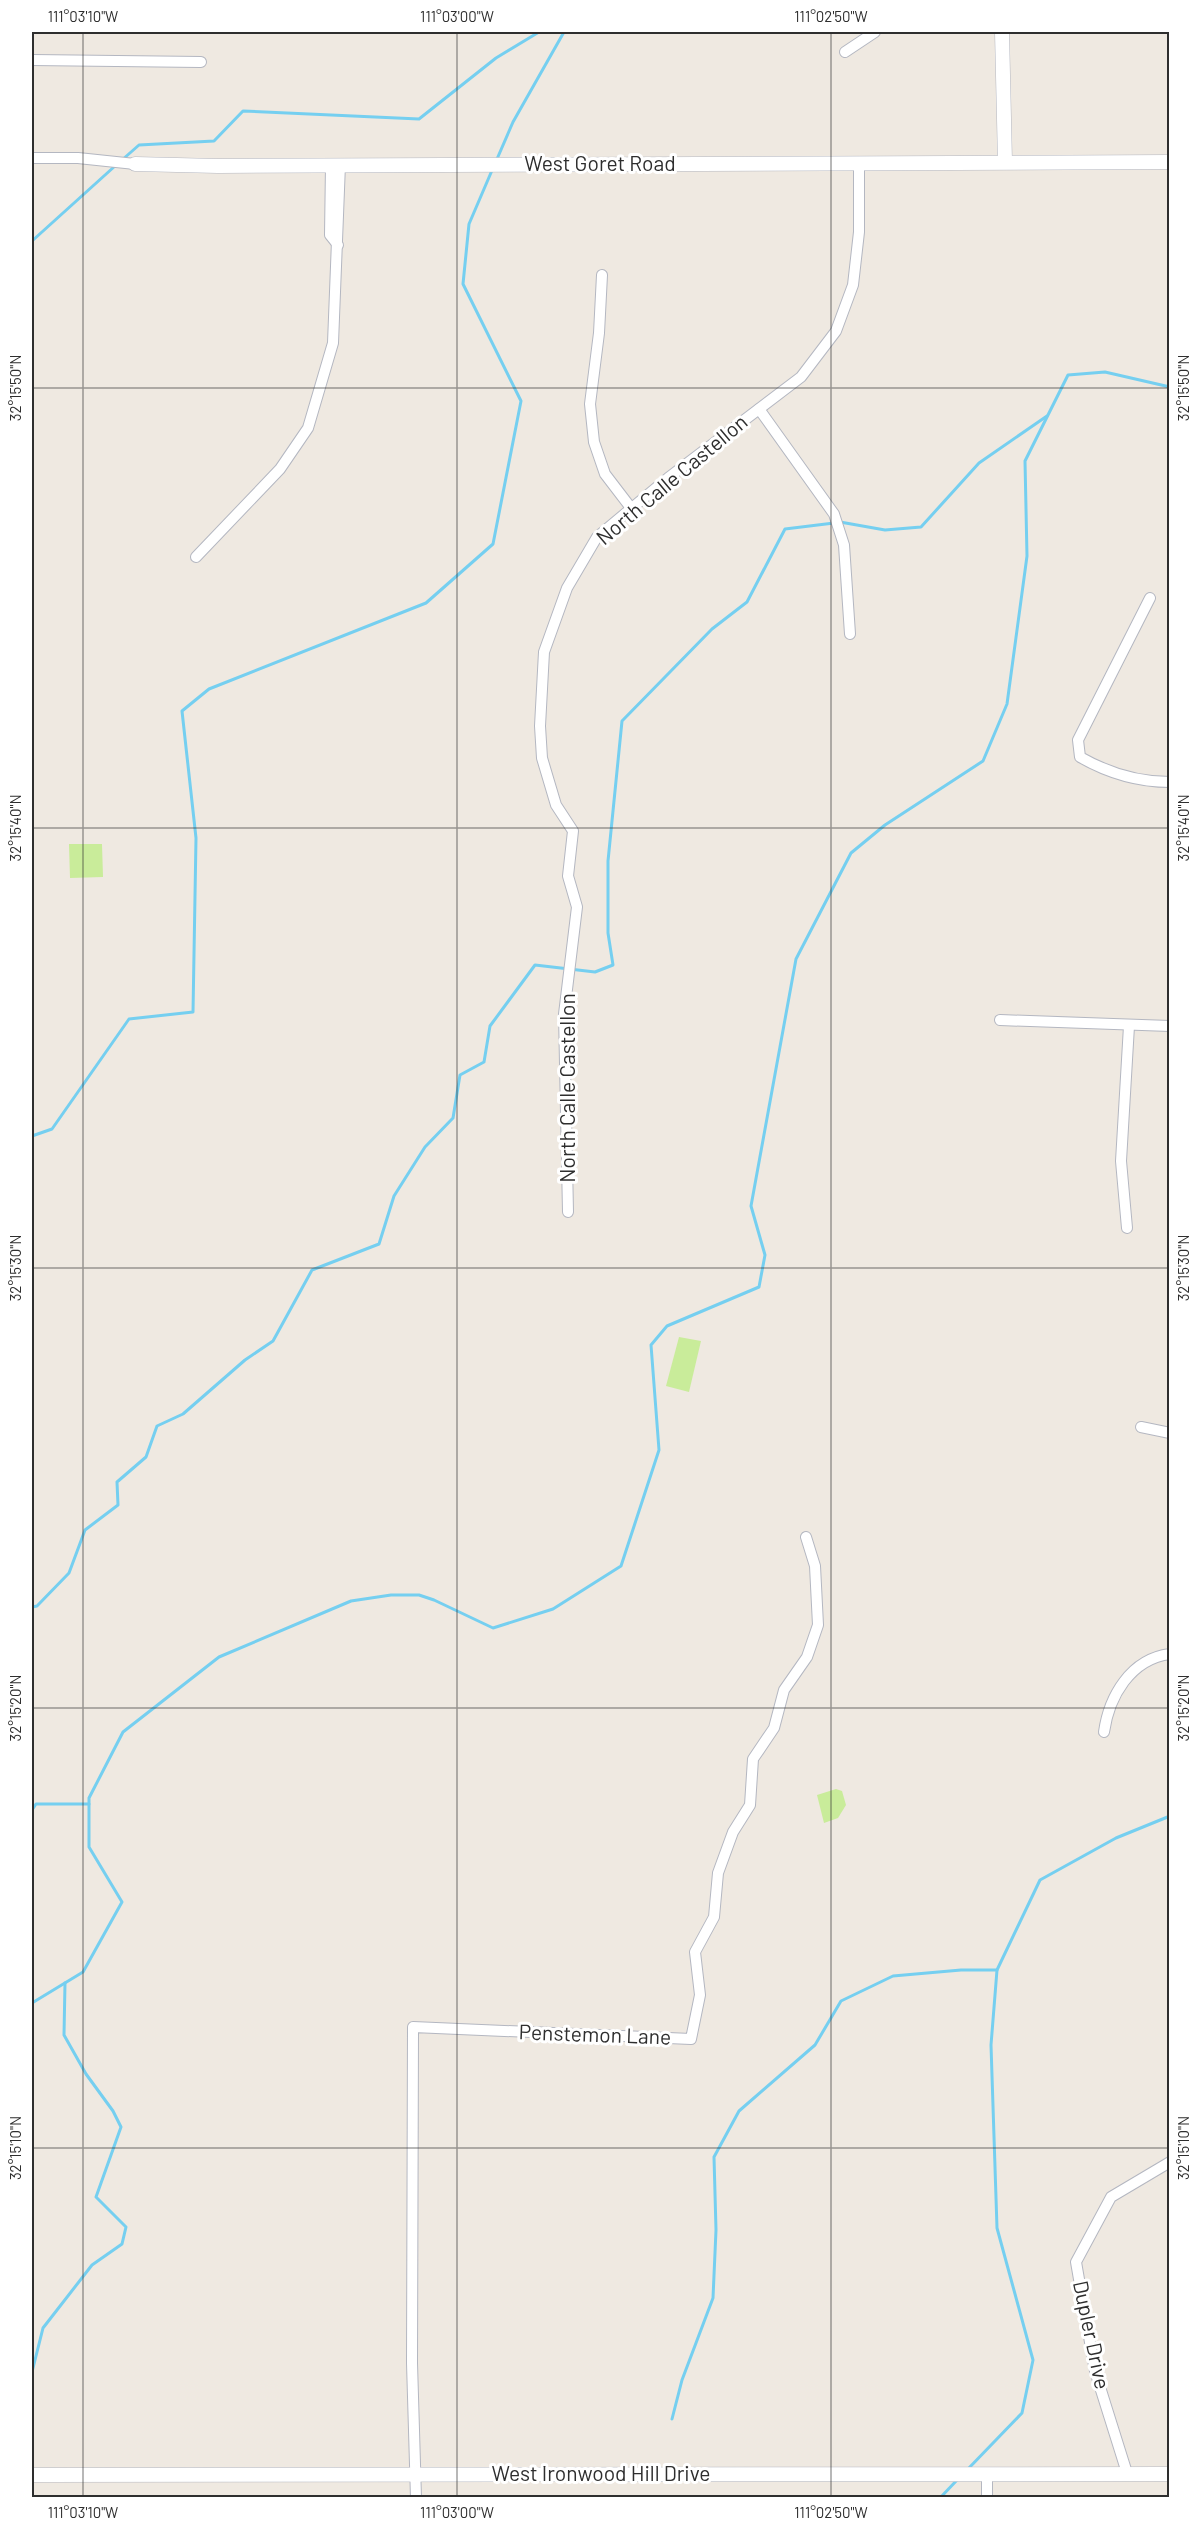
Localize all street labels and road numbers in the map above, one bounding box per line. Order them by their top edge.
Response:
street label: West Goret Road [524,150,676,175]
street label: North Calle Castellon [590,408,752,549]
street label: North Calle Castellon [554,993,579,1183]
street label: Penstemon Lane [518,2018,672,2049]
street label: Dupler Drive [1069,2278,1116,2391]
street label: West Ironwood Hill Drive [492,2460,710,2485]

